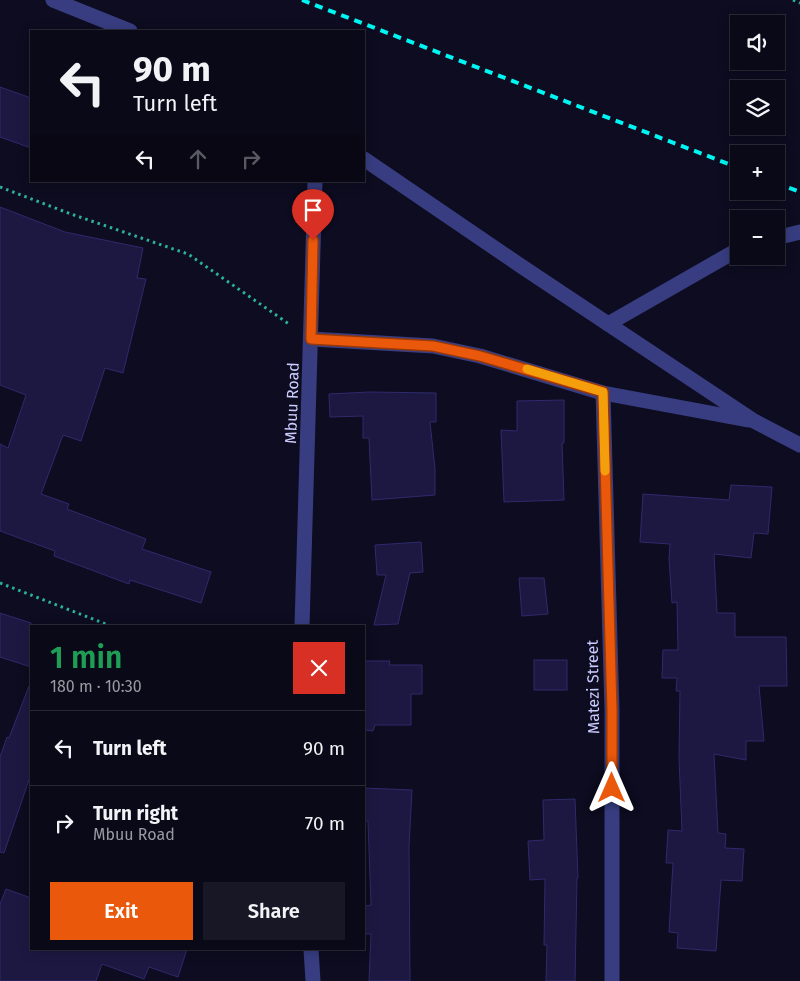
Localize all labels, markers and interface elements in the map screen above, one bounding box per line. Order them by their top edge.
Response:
map controls [730,15,785,265]
button: sound [730,15,785,70]
text: 90 m [133,48,211,90]
icon: left [50,50,115,115]
button: layers [730,80,785,135]
text: Turn left [133,90,217,117]
icon: left [131,145,159,173]
icon: ahead [184,145,212,173]
icon: right [237,145,265,173]
button: + [730,145,785,200]
pin [292,189,334,240]
icon: arrive [299,196,327,224]
button: − [730,210,785,265]
street label: Mbuu Road [281,362,303,444]
street label: Matezi Street [583,639,603,734]
text: 1 min [50,640,122,676]
button: close [293,642,345,694]
text: 180 m · 10:30 [50,677,142,696]
icon: left [50,734,78,762]
text: Turn left [93,737,167,760]
text: 90 m [303,737,345,760]
position arrow [585,761,637,813]
text: Turn right [93,802,178,825]
icon: right [50,809,78,837]
text: 70 m [305,812,345,835]
text: Mbuu Road [93,825,175,844]
button: Exit [50,882,193,940]
button: Share [203,882,345,940]

